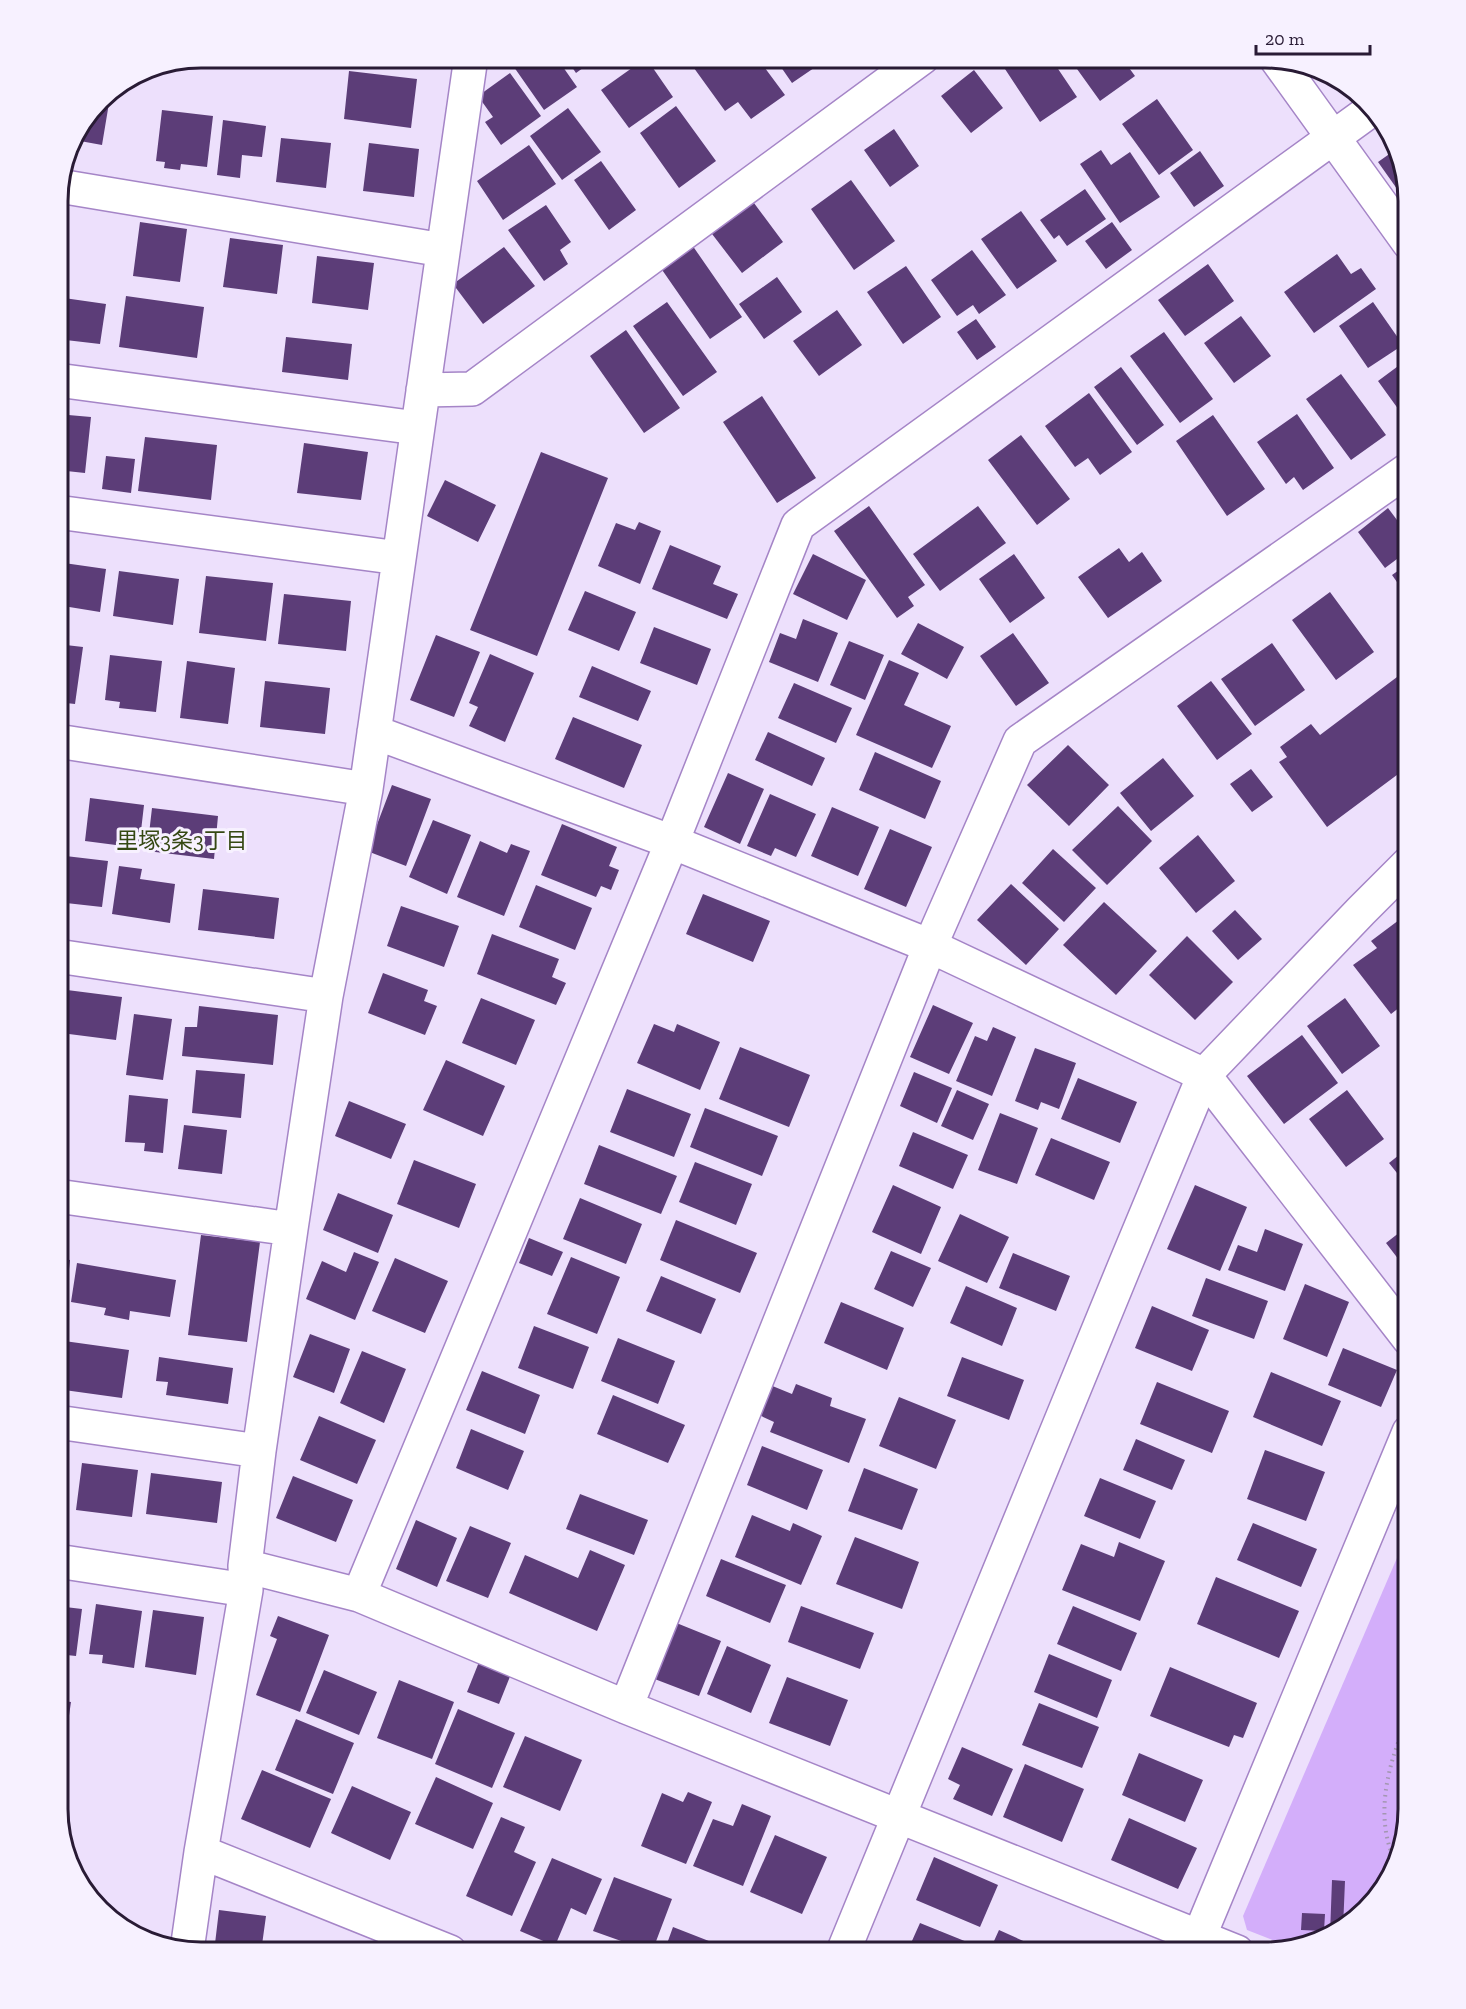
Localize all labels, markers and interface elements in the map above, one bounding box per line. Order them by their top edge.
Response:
scale bar [1256,18,1370,56]
text: 20 m [1265,28,1305,50]
district label: 里塚3条3丁目 [116,827,248,854]

